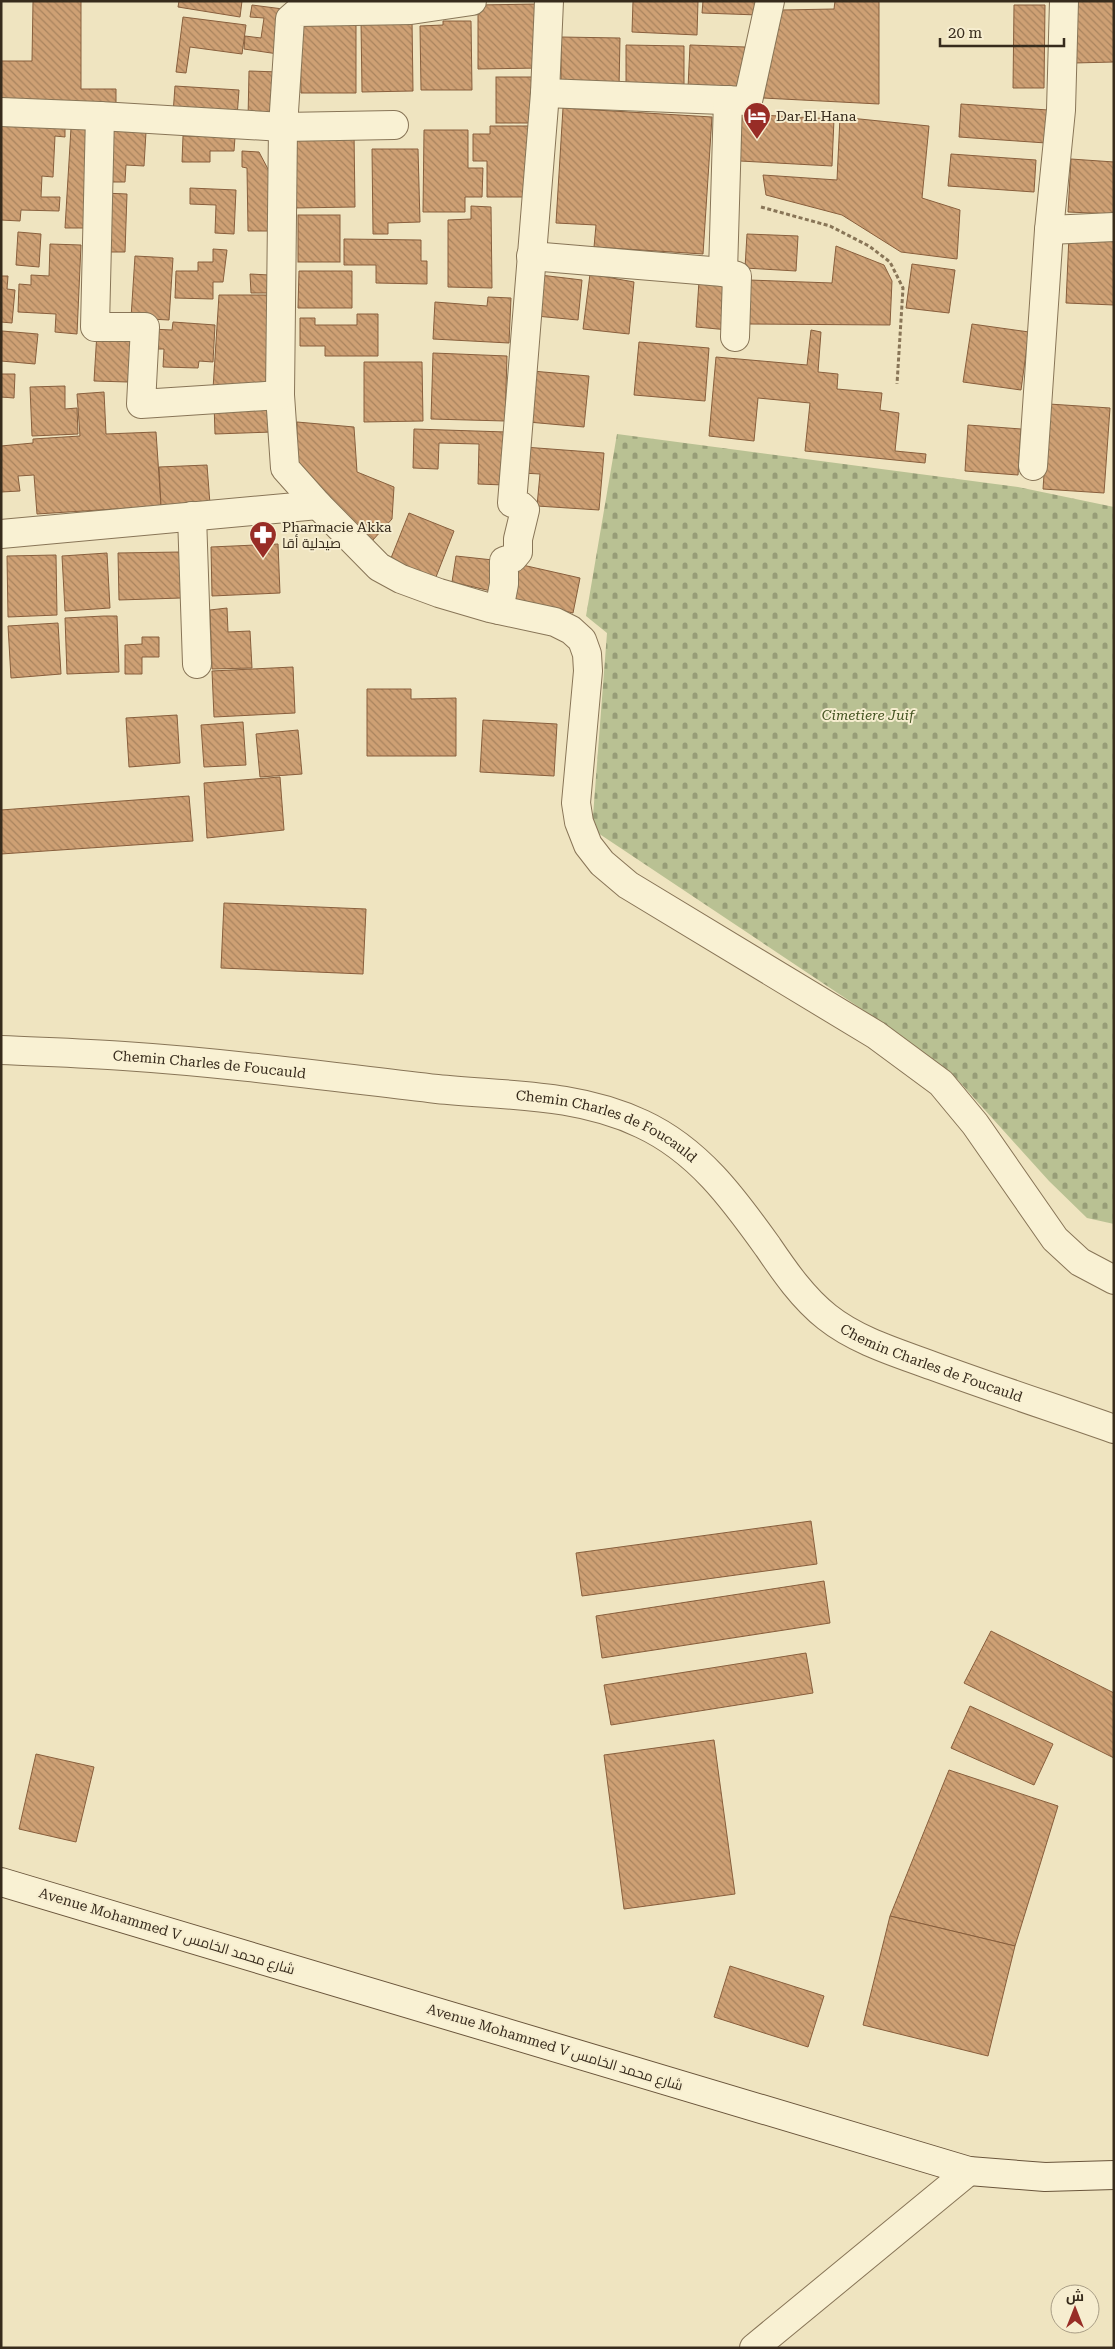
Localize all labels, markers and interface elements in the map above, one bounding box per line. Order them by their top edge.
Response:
scale bar [940,15,1064,47]
text: 20 m [948,24,983,42]
hotel icon: Dar El Hana [742,101,772,140]
place label: Dar El Hana [776,108,857,124]
place label: Pharmacie Akka صيدلية أقا [282,519,392,551]
pharmacy icon: Pharmacie Akka صيدلية أقا [248,520,278,559]
park label: Cimetiere Juif [822,707,916,723]
street label: Chemin Charles de Foucauld [112,1047,307,1081]
street label: Chemin Charles de Foucauld [515,1087,700,1165]
street label: Chemin Charles de Foucauld [837,1320,1025,1405]
street label: Avenue Mohammed V شارع محمد الخامس [37,1884,297,1979]
street label: Avenue Mohammed V شارع محمد الخامس [425,2000,685,2095]
north arrow [1050,2284,1100,2334]
text: ش [1066,2288,1084,2305]

